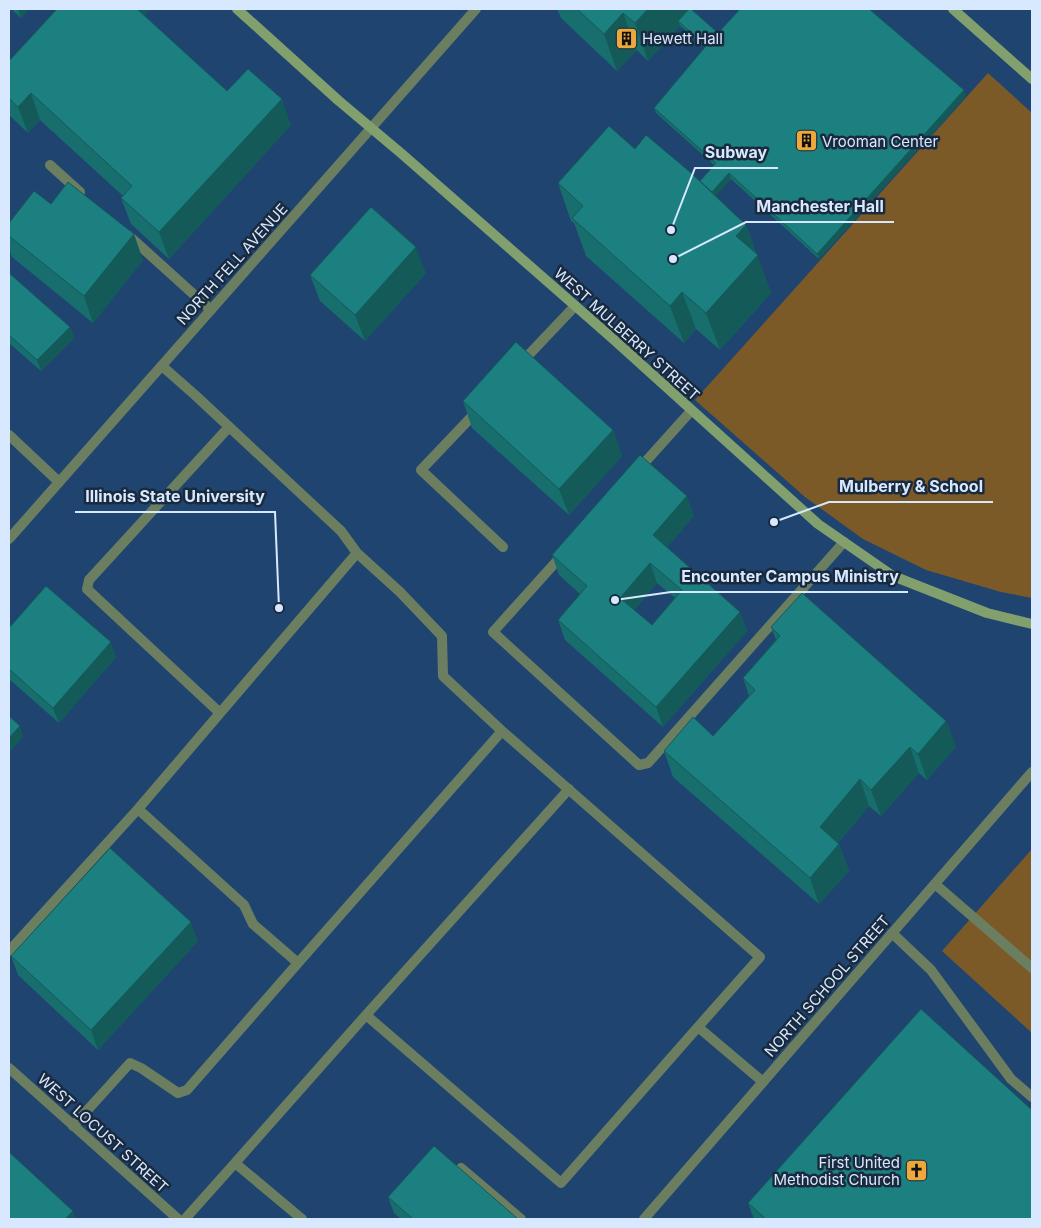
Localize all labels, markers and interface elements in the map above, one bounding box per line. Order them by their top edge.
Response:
building icon: Hewett Hall [614,26,638,50]
place label: Hewett Hall [642,29,723,48]
building icon: Vrooman Center [794,129,818,153]
place label: Vrooman Center [822,132,938,151]
callout: Subway [695,137,778,168]
text: Subway [705,142,768,162]
callout: Manchester Hall [746,191,894,222]
text: Manchester Hall [756,196,884,216]
street label: NORTH FELL AVENUE [173,199,291,329]
street label: WEST MULBERRY STREET [550,264,704,404]
callout: Mulberry & School [829,471,993,502]
text: Mulberry & School [839,476,983,496]
callout: Illinois State University [75,481,275,512]
text: Illinois State University [85,486,265,506]
callout: Encounter Campus Ministry [671,561,908,592]
text: Encounter Campus Ministry [681,566,899,586]
street label: NORTH SCHOOL STREET [760,911,894,1061]
street label: WEST LOCUST STREET [34,1069,172,1197]
place label: First United Methodist Church [774,1153,900,1189]
church icon: First United Methodist Church [904,1159,928,1183]

